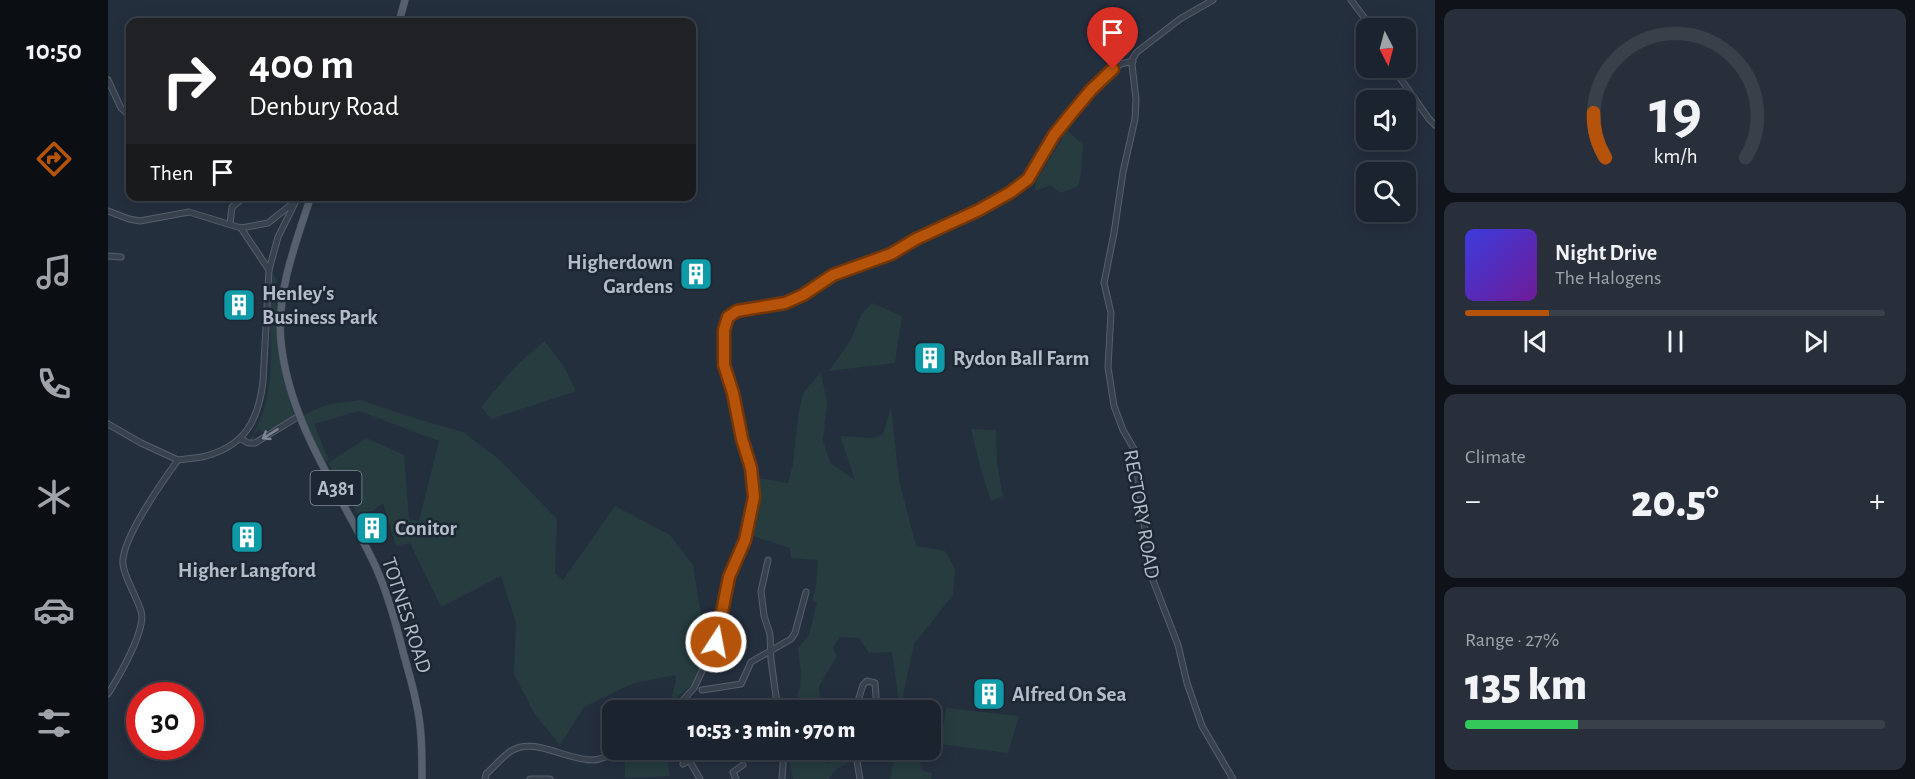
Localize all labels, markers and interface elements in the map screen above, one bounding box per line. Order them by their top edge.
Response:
pin [1087,7,1138,69]
icon: arrive [1096,16,1129,49]
north arrow [1356,18,1416,78]
map controls [1356,18,1416,222]
text: 10:50 [26,37,82,64]
icon: right [150,42,228,120]
text: 400 m [249,44,354,86]
text: 19 [1649,82,1701,144]
button: sound [1356,90,1416,150]
text: Denbury Road [249,93,399,120]
icon: directions [33,138,75,180]
text: km/h [1653,146,1697,167]
icon: arrive [206,156,239,189]
text: Then [150,162,194,184]
button: search [1356,162,1416,222]
text: Night Drive [1555,242,1657,264]
icon: music [33,251,75,293]
place label: Higherdown Gardens [567,252,673,297]
building icon: Higherdown Gardens [678,256,714,292]
text: The Halogens [1555,268,1661,288]
place label: Henley's Business Park [262,283,378,328]
building icon: Henley's Business Park [221,287,257,323]
icon: previous [1519,325,1552,358]
icon: pause [1659,325,1692,358]
icon: next [1799,325,1832,358]
building icon: Rydon Ball Farm [912,340,948,376]
place label: Rydon Ball Farm [953,348,1090,369]
icon: phone [33,363,75,405]
one-way arrow [262,428,279,440]
text: Climate [1465,447,1526,467]
street label: RECTORY ROAD [1120,448,1163,580]
road number: A381 [310,471,362,505]
icon: climate [33,476,75,518]
text: 20.5° [1631,480,1719,525]
text: − [1465,485,1481,518]
text: + [1869,485,1885,518]
building icon: Conitor [354,510,390,546]
place label: Conitor [395,518,458,539]
building icon: Higher Langford [229,519,265,555]
street label: TOTNES ROAD [378,555,435,676]
place label: Higher Langford [178,560,316,581]
icon: car [33,589,75,631]
position arrow [684,610,748,674]
text: Range · 27% [1465,630,1559,650]
text: 135 km [1465,663,1587,708]
building icon: Alfred On Sea [971,676,1007,712]
speed limit sign: 30 [126,682,204,760]
place label: Alfred On Sea [1012,684,1127,705]
icon: filters [33,702,75,744]
text: 10:53 · 3 min · 970 m [688,719,855,741]

